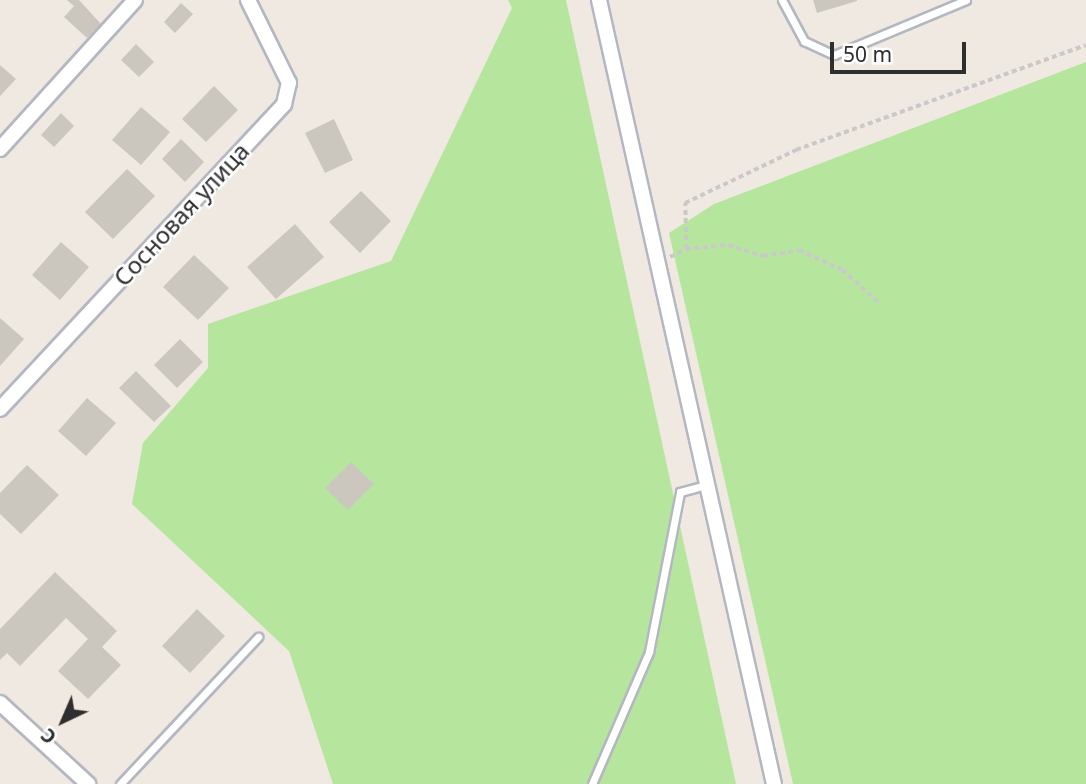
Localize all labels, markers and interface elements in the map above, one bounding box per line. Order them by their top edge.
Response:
scale bar [834,28,970,72]
text: 50 m [843,40,892,68]
street label: Сосновая улица [107,136,255,292]
north arrow [28,686,98,756]
text: С [35,722,62,750]

